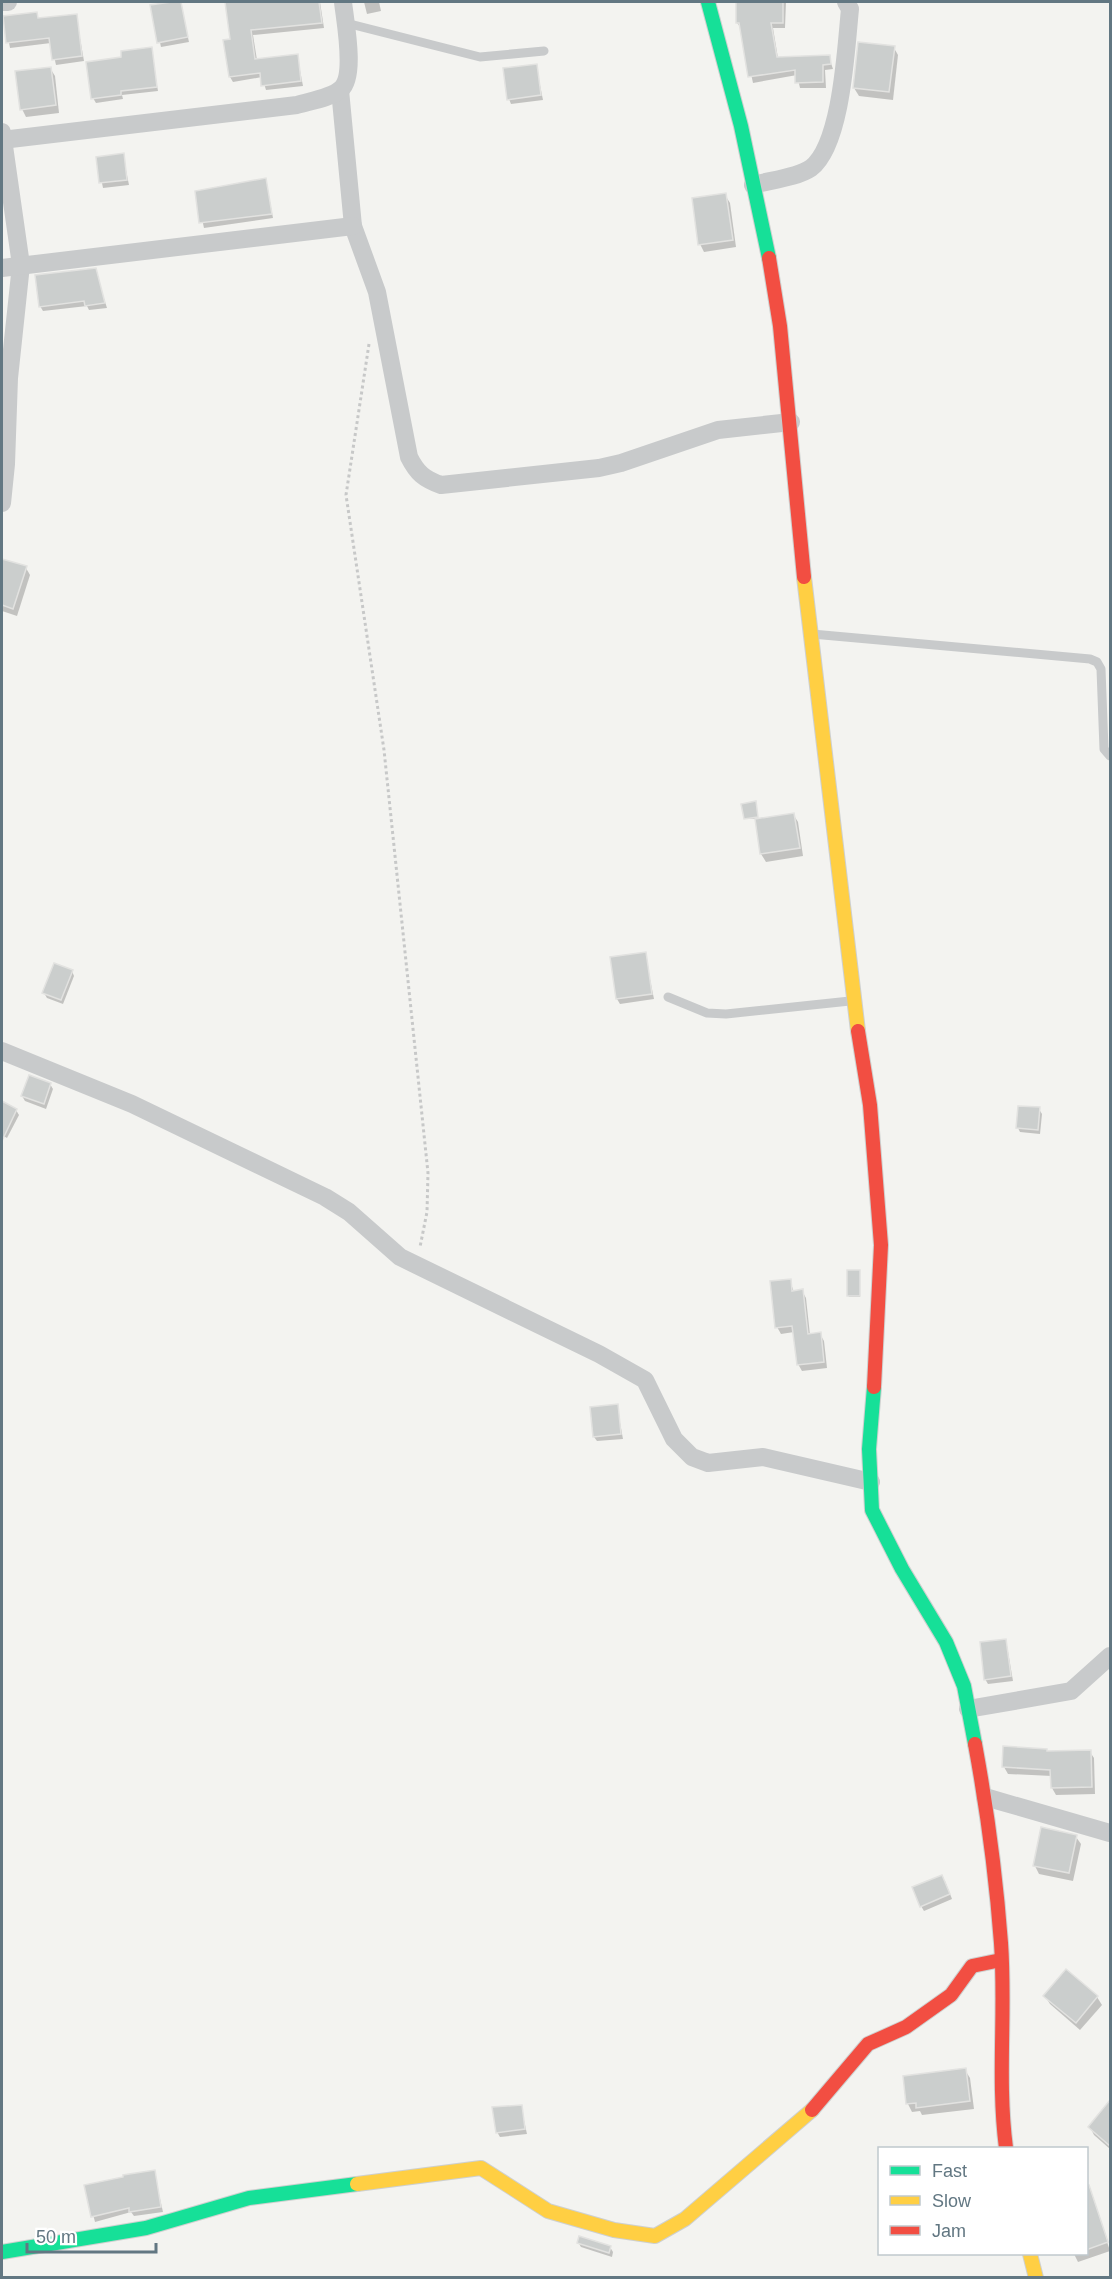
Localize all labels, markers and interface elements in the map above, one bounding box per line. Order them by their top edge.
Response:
legend [878,2147,1088,2255]
text: Fast [932,2161,967,2181]
text: Slow [932,2191,972,2211]
scale bar [27,2216,156,2254]
text: Jam [932,2221,966,2241]
text: 50 m [36,2227,76,2247]

